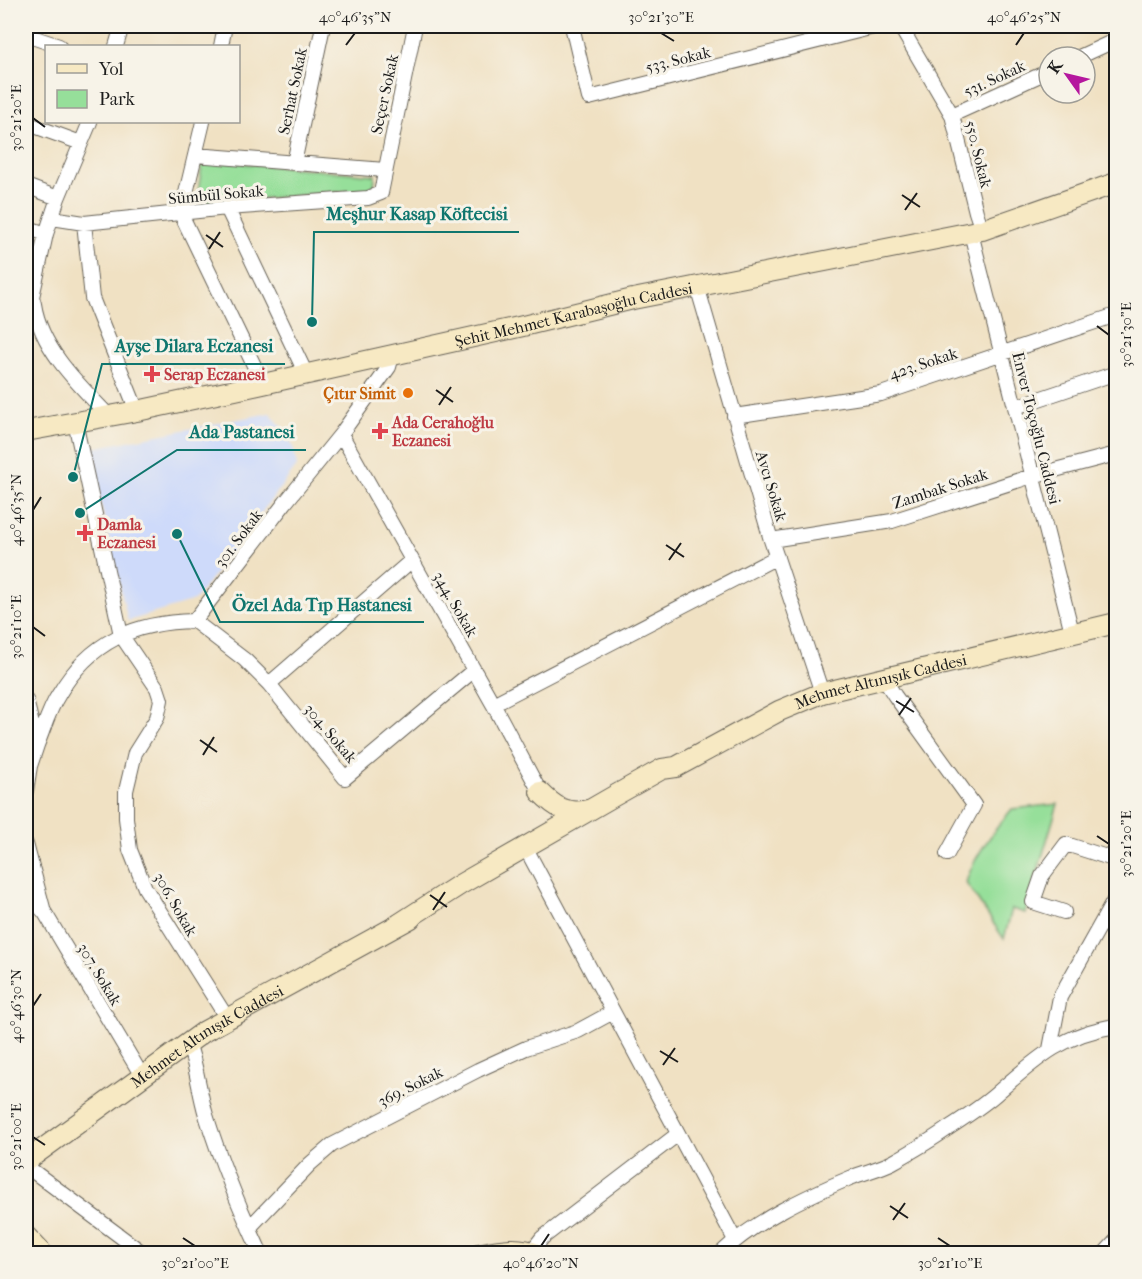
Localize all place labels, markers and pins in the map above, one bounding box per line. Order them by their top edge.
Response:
callout: Meşhur Kasap Köftecisi [314,196,519,232]
callout: Ayşe Dilara Eczanesi [102,328,285,364]
place label: Serap Eczanesi [164,365,266,385]
marker: Serap Eczanesi [145,367,159,381]
place label: Çıtır Simit [323,384,396,404]
marker: Çıtır Simit [401,386,415,400]
place label: Ada Cerahoğlu Eczanesi [391,413,495,450]
callout: Ada Pastanesi [177,414,306,450]
marker: Ada Cerahoğlu Eczanesi [373,424,387,438]
place label: Damla Eczanesi [97,515,156,552]
marker: Damla Eczanesi [78,526,92,540]
callout: Özel Ada Tıp Hastanesi [220,586,424,622]

